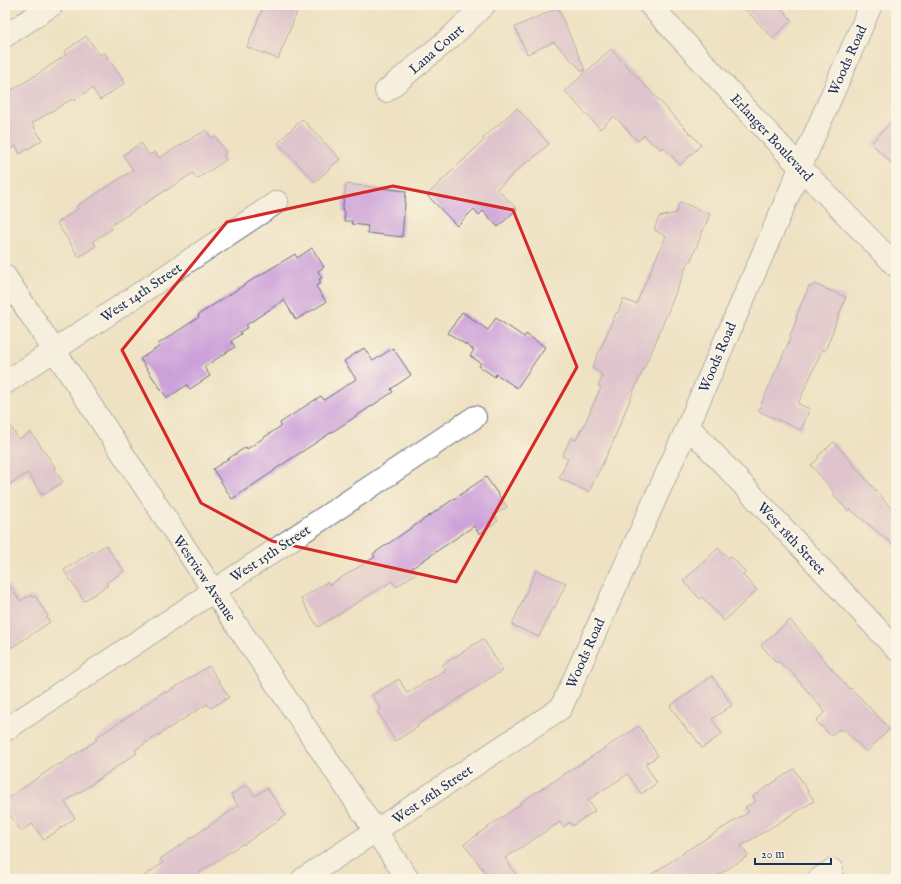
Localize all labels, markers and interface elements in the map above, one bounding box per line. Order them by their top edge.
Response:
street label: Lana Court [405,21,468,79]
street label: Woods Road [824,22,872,98]
street label: Erlanger Boulevard [726,90,817,186]
street label: West 14th Street [98,259,186,327]
street label: Woods Road [695,319,741,395]
street label: West 18th Street [753,499,830,579]
street label: West 15th Street [227,521,314,587]
street label: Westview Avenue [169,532,240,626]
street label: Woods Road [562,615,610,691]
street label: West 16th Street [389,761,476,828]
scale bar [755,840,831,866]
text: 20 m [761,847,784,862]

